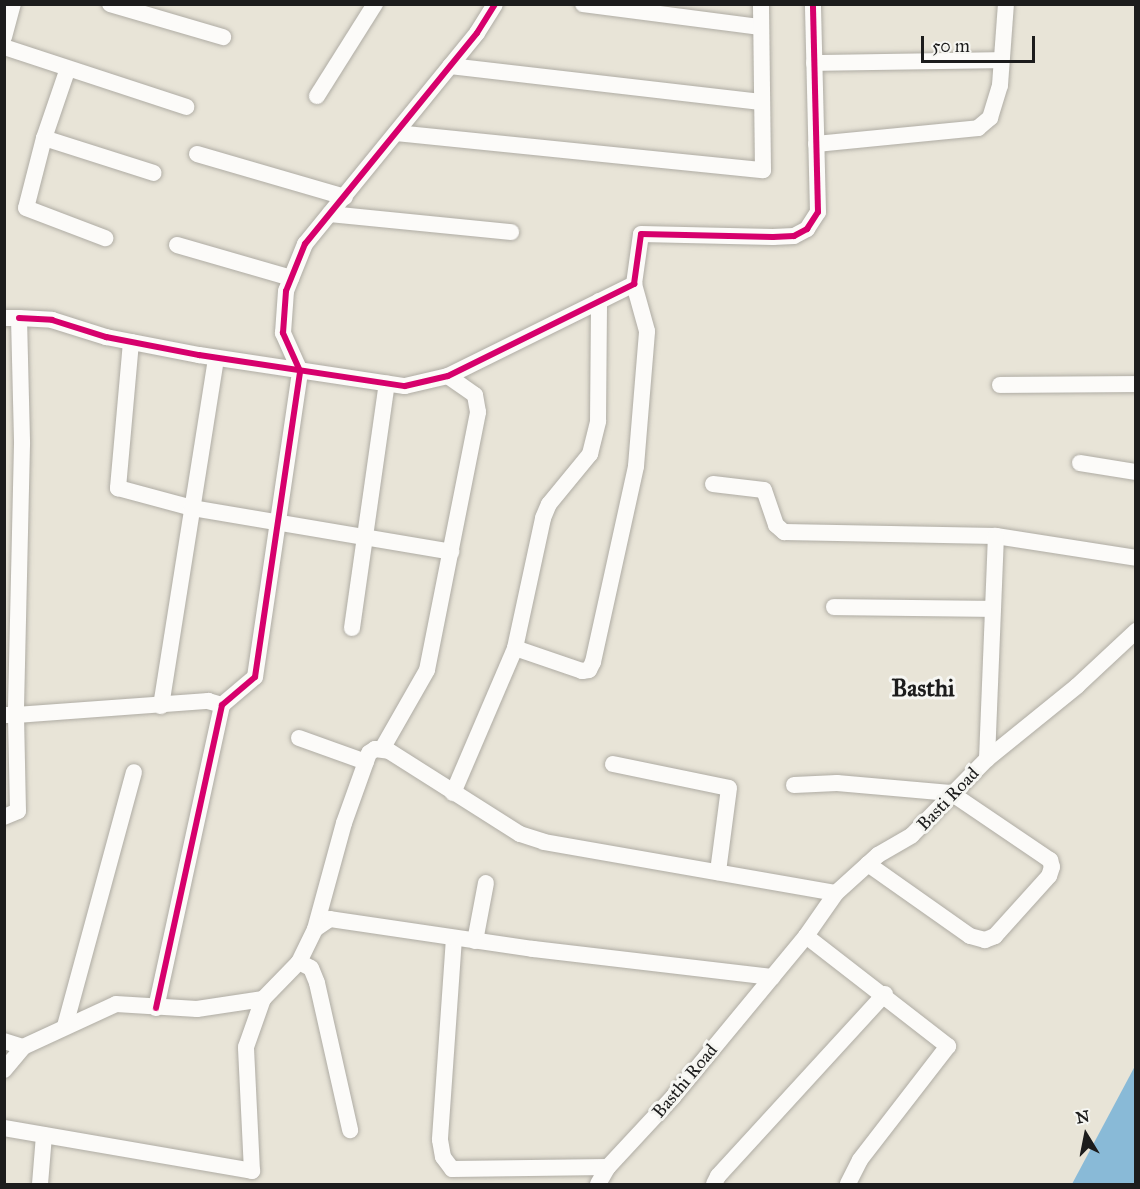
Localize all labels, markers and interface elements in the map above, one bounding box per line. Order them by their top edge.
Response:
scale bar [924,24,1038,62]
text: 50 m [932,35,970,57]
district label: Basthi [891,675,955,703]
street label: Basti Road [913,763,983,835]
street label: Basthi Road [648,1040,722,1122]
north arrow [1056,1105,1116,1165]
text: N [1074,1106,1091,1127]

